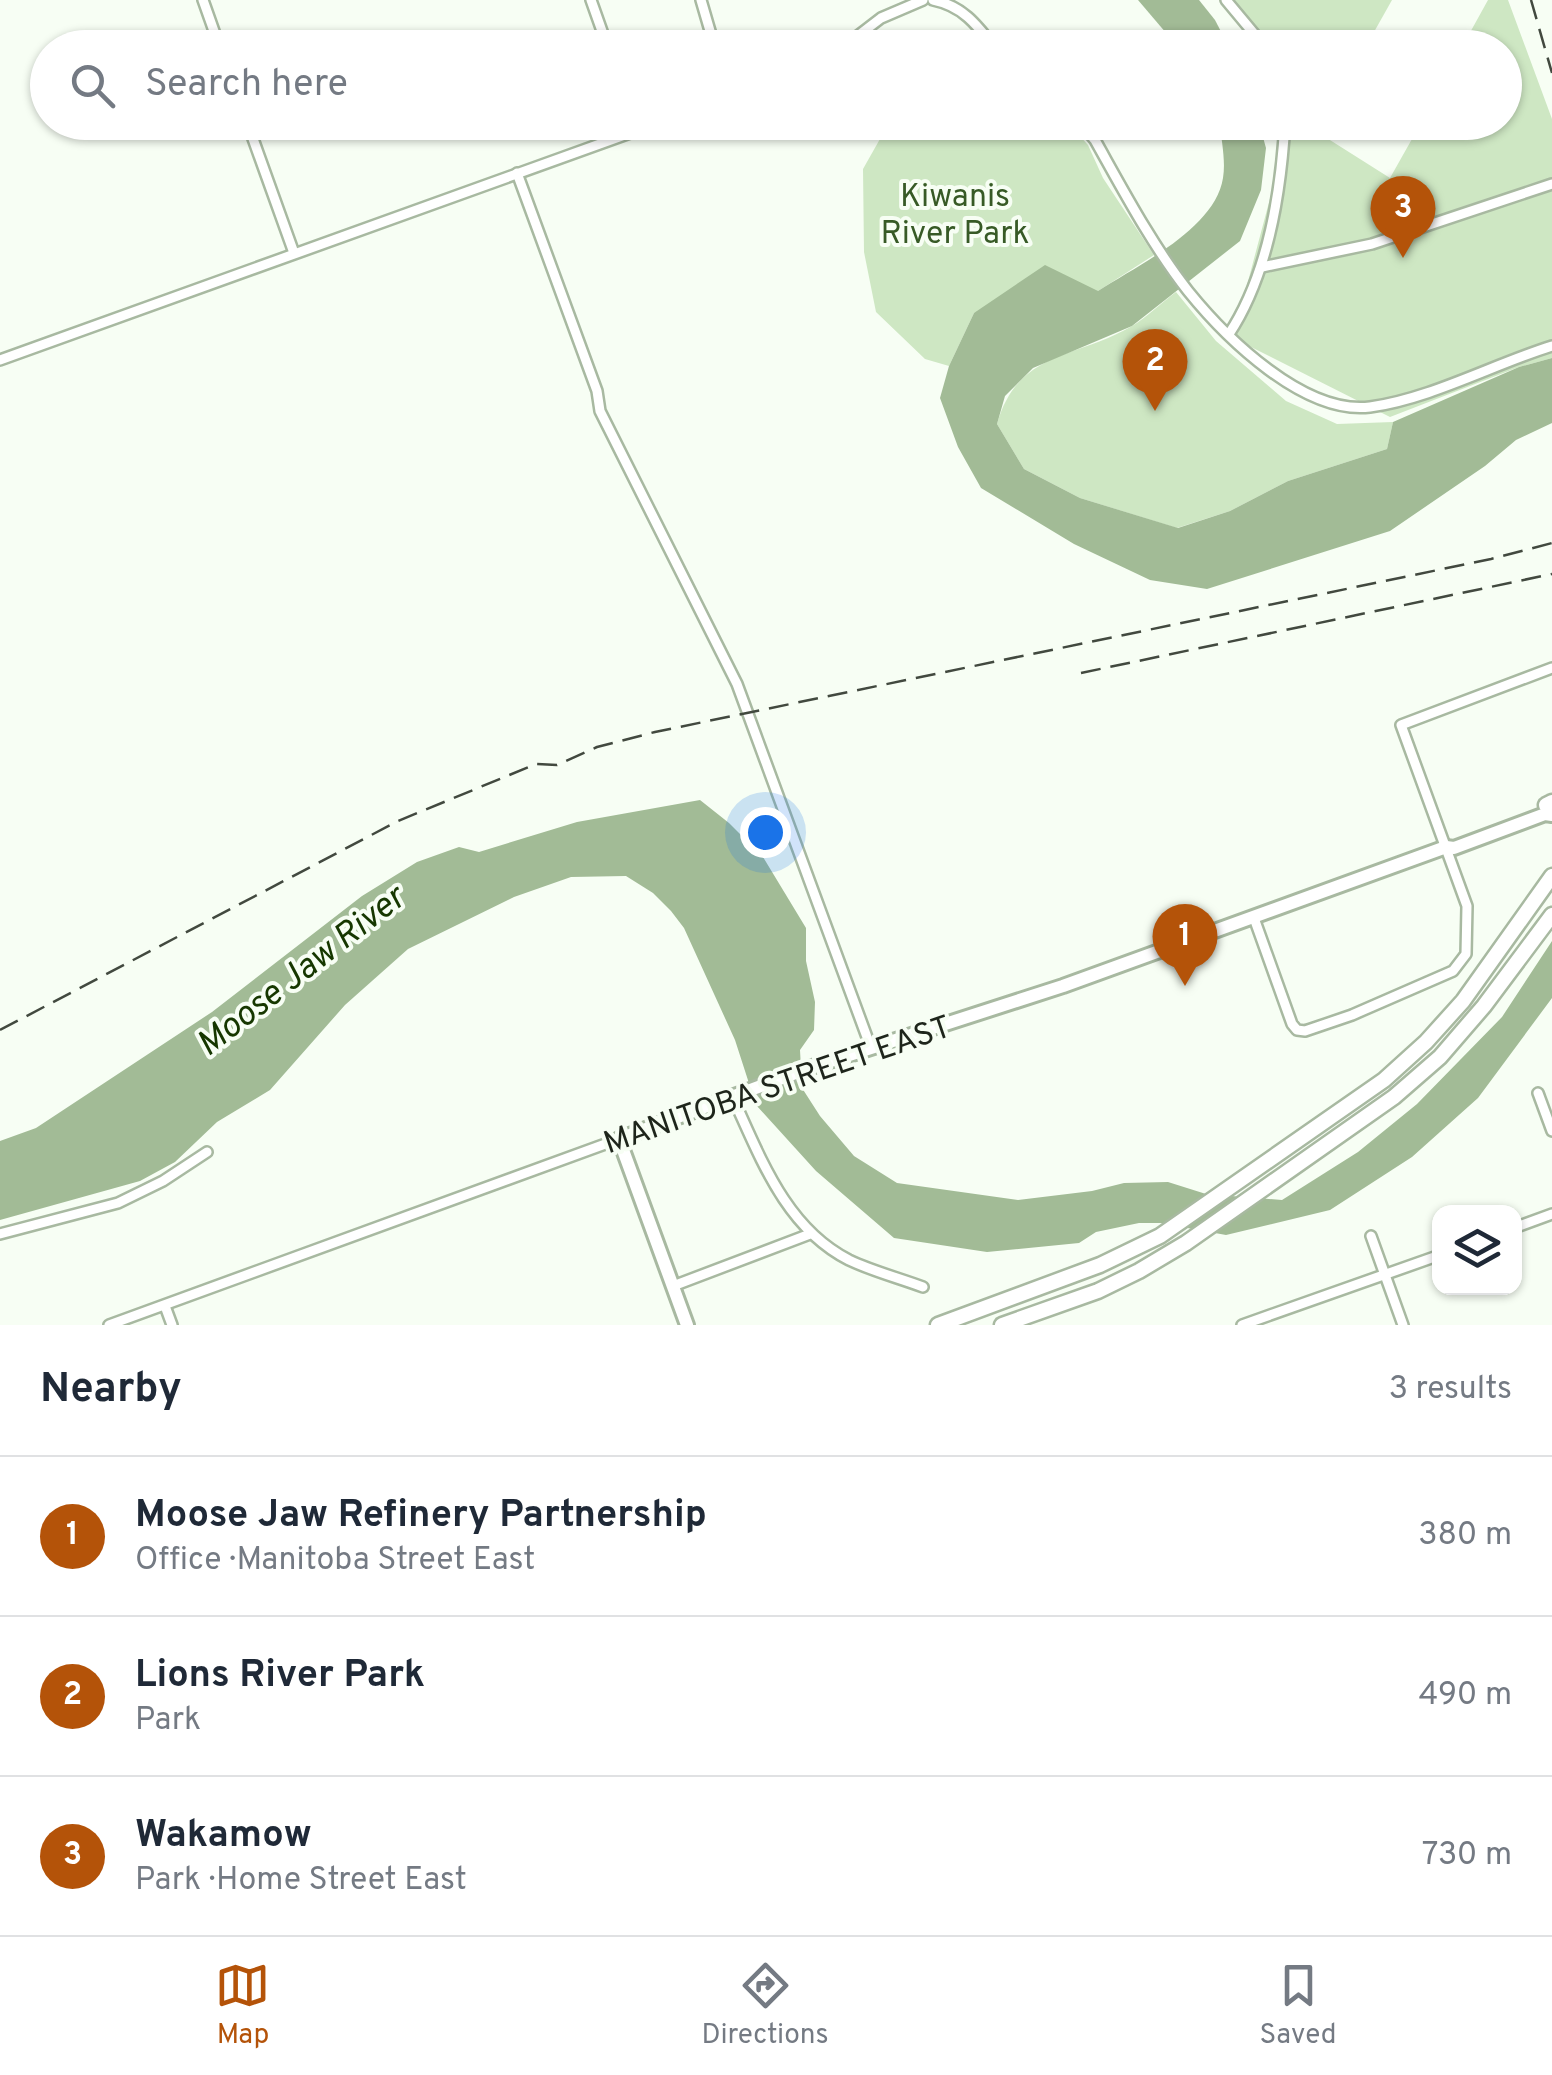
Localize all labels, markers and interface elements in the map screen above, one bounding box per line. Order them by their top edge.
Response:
search box [30,30,1522,140]
icon: search [65,58,120,113]
text: Search here [145,61,348,110]
pin: 3 [1370,176,1436,258]
park label: Kiwanis River Park [880,178,1030,255]
pin: 2 [1122,328,1188,411]
your location [740,807,791,858]
water label: Moose Jaw River [189,876,417,1067]
pin: 1 [1152,904,1218,986]
street label: MANITOBA STREET EAST [599,1009,957,1165]
map controls [1432,1205,1522,1295]
button: layers [1432,1205,1522,1295]
text: Nearby [40,1364,182,1417]
text: 3 results [1389,1370,1512,1410]
text: Moose Jaw Refinery Partnership [135,1492,707,1541]
text: 1 [66,1516,79,1556]
text: 380 m [1418,1516,1512,1556]
text: Office · Manitoba Street East [135,1541,535,1581]
text: Lions River Park [135,1652,425,1701]
text: 2 [63,1676,82,1716]
text: 490 m [1419,1676,1512,1716]
text: Park [135,1701,201,1741]
text: Wakamow [135,1812,312,1861]
text: 3 [63,1836,82,1876]
text: 730 m [1422,1836,1512,1876]
text: Park · Home Street East [135,1861,467,1901]
tab: Map [215,1958,270,2054]
tab: Directions [701,1958,829,2054]
tab: Saved [1260,1958,1337,2054]

